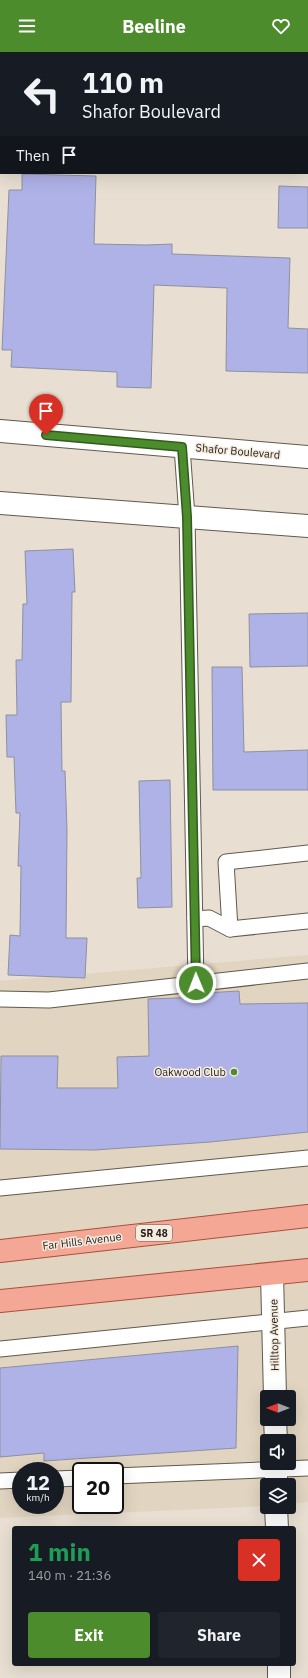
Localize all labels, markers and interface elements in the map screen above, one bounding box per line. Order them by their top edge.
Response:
icon: menu [16,15,38,37]
text: Beeline [122,15,186,38]
icon: heart [270,15,292,37]
text: 110 m [82,64,164,101]
icon: left [16,68,68,120]
text: Shafor Boulevard [82,100,221,123]
icon: arrive [58,144,80,166]
text: Then [16,146,50,165]
pin [29,394,63,435]
icon: arrive [35,400,57,422]
street label: Shafor Boulevard [195,440,281,462]
position arrow [175,962,217,1004]
place label: Oakwood Club [154,1065,226,1079]
marker: Oakwood Club [229,1067,239,1077]
road number: SR 48 [136,1225,172,1241]
street label: Far Hills Avenue [42,1229,122,1253]
street label: Hilltop Avenue [266,1299,282,1371]
north arrow [260,1390,296,1426]
map controls [260,1390,296,1514]
button: sound [260,1434,296,1470]
speed limit sign: 20 [72,1462,124,1514]
text: 12 [26,1469,50,1496]
button: layers [260,1478,296,1514]
text: km/h [26,1491,50,1504]
text: 1 min [28,1536,91,1568]
button: close [238,1539,280,1581]
text: 140 m · 21:36 [28,1567,111,1584]
button: Exit [28,1612,150,1658]
button: Share [158,1612,280,1658]

